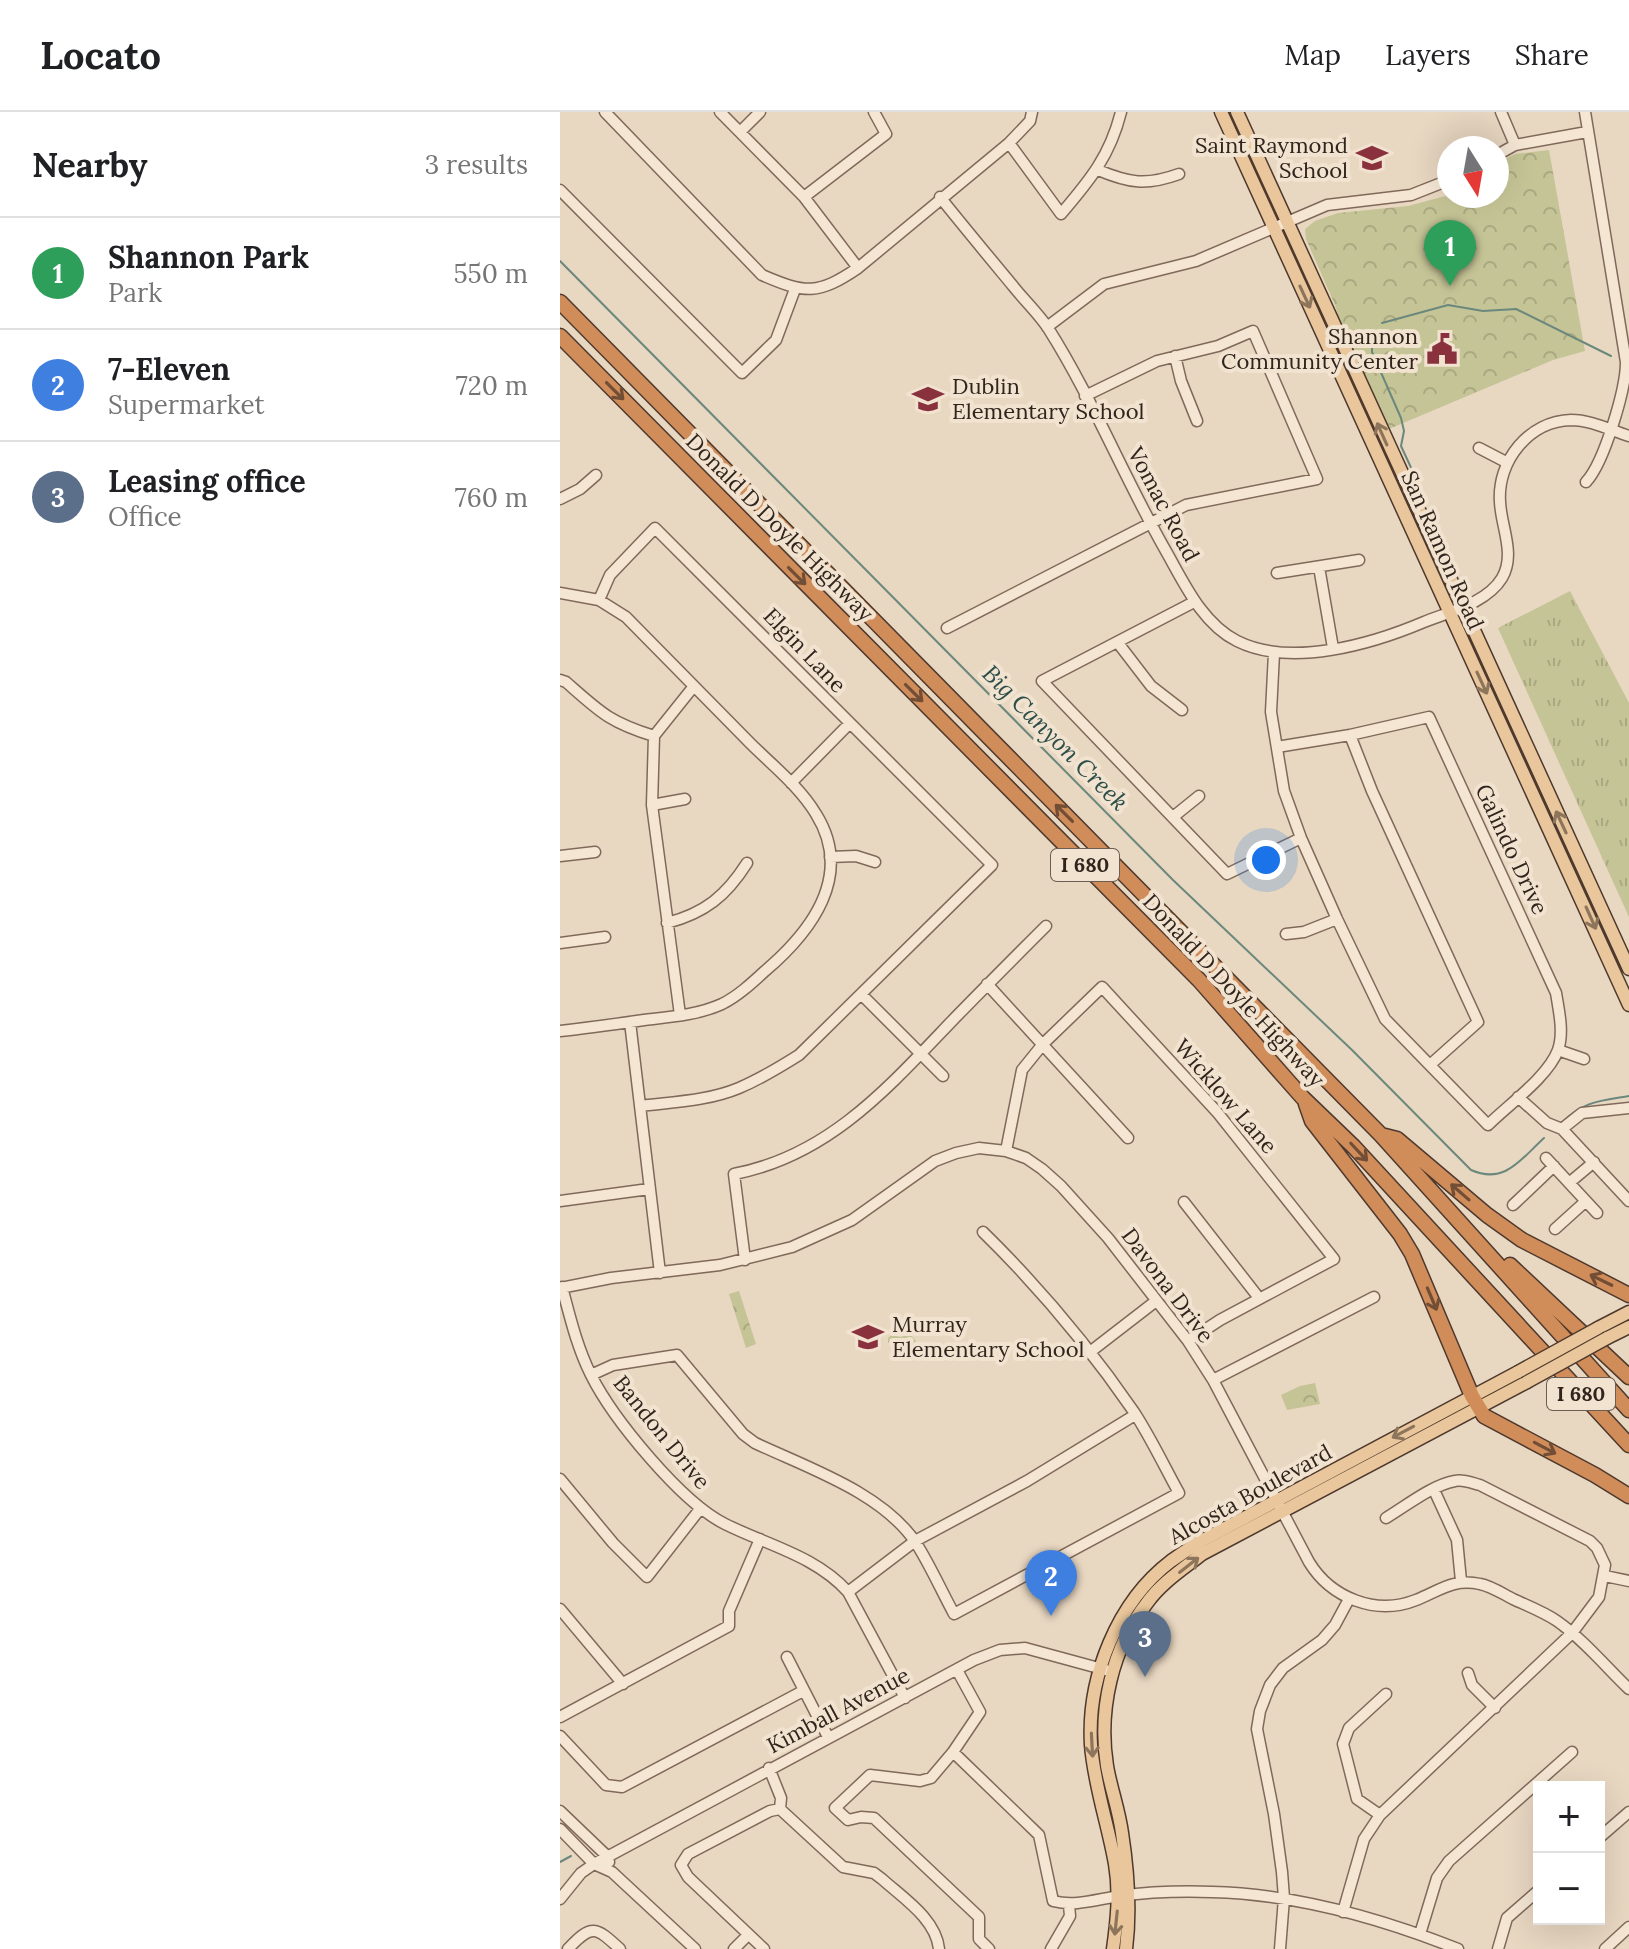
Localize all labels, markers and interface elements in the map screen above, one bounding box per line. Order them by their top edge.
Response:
text: Locato [40,31,161,79]
text: Map [1284,37,1341,73]
text: Layers [1385,37,1471,73]
text: Share [1515,37,1589,73]
place label: Saint Raymond School [1195,131,1348,184]
north arrow [1437,136,1509,208]
school or university icon: Saint Raymond School [1355,141,1389,175]
text: Nearby [32,143,148,186]
text: 3 results [425,148,528,181]
pin: 1 [1424,220,1476,286]
text: Shannon Park [108,238,309,276]
text: 1 [53,257,63,290]
text: 550 m [453,257,528,290]
text: Park [108,276,162,309]
one-way arrow [1299,284,1314,309]
place label: Shannon Community Center [1221,322,1418,375]
public building icon: Shannon Community Center [1425,332,1459,366]
text: 7-Eleven [108,350,230,388]
text: 2 [51,369,65,402]
text: 720 m [456,369,528,402]
place label: Dublin Elementary School [952,372,1145,425]
one-way arrow [605,381,624,400]
school or university icon: Dublin Elementary School [911,382,945,416]
text: Supermarket [108,388,265,421]
one-way arrow [1374,422,1389,447]
street label: Donald D Doyle Highway [680,427,880,627]
street label: Vomac Road [1122,441,1206,566]
text: Leasing office [108,462,306,500]
street label: San Ramon Road [1395,466,1491,634]
text: 3 [51,481,65,514]
text: 760 m [455,481,528,514]
text: Office [108,500,182,533]
one-way arrow [788,566,807,586]
street label: Elgin Lane [758,602,852,698]
water label: Big Canyon Creek [976,658,1135,817]
one-way arrow [1475,670,1490,694]
one-way arrow [904,683,923,702]
street label: Galindo Drive [1470,779,1554,919]
one-way arrow [1054,803,1073,823]
one-way arrow [1553,810,1568,834]
your location [1246,840,1286,880]
road number: I 680 [1051,849,1119,881]
street label: Donald D Doyle Highway [1137,887,1331,1093]
one-way arrow [1585,906,1600,930]
street label: Wicklow Lane [1168,1033,1284,1159]
one-way arrow [1350,1142,1368,1162]
one-way arrow [1450,1183,1470,1201]
street label: Davona Drive [1116,1222,1220,1348]
one-way arrow [1589,1272,1613,1287]
one-way arrow [1426,1287,1441,1311]
place label: Murray Elementary School [892,1310,1085,1363]
school or university icon: Murray Elementary School [851,1320,885,1354]
street label: Bandon Drive [608,1369,717,1495]
road number: I 680 [1547,1378,1615,1410]
one-way arrow [1392,1425,1416,1441]
street label: Alcosta Boulevard [1163,1438,1337,1551]
one-way arrow [1532,1441,1556,1457]
pin: 2 [1025,1550,1077,1616]
one-way arrow [1178,1556,1199,1573]
pin: 3 [1119,1611,1171,1677]
street label: Kimball Avenue [762,1661,914,1759]
one-way arrow [1085,1731,1100,1758]
map controls [1533,1781,1605,1925]
button: + [1533,1781,1605,1853]
button: − [1533,1853,1605,1925]
one-way arrow [1109,1909,1124,1935]

